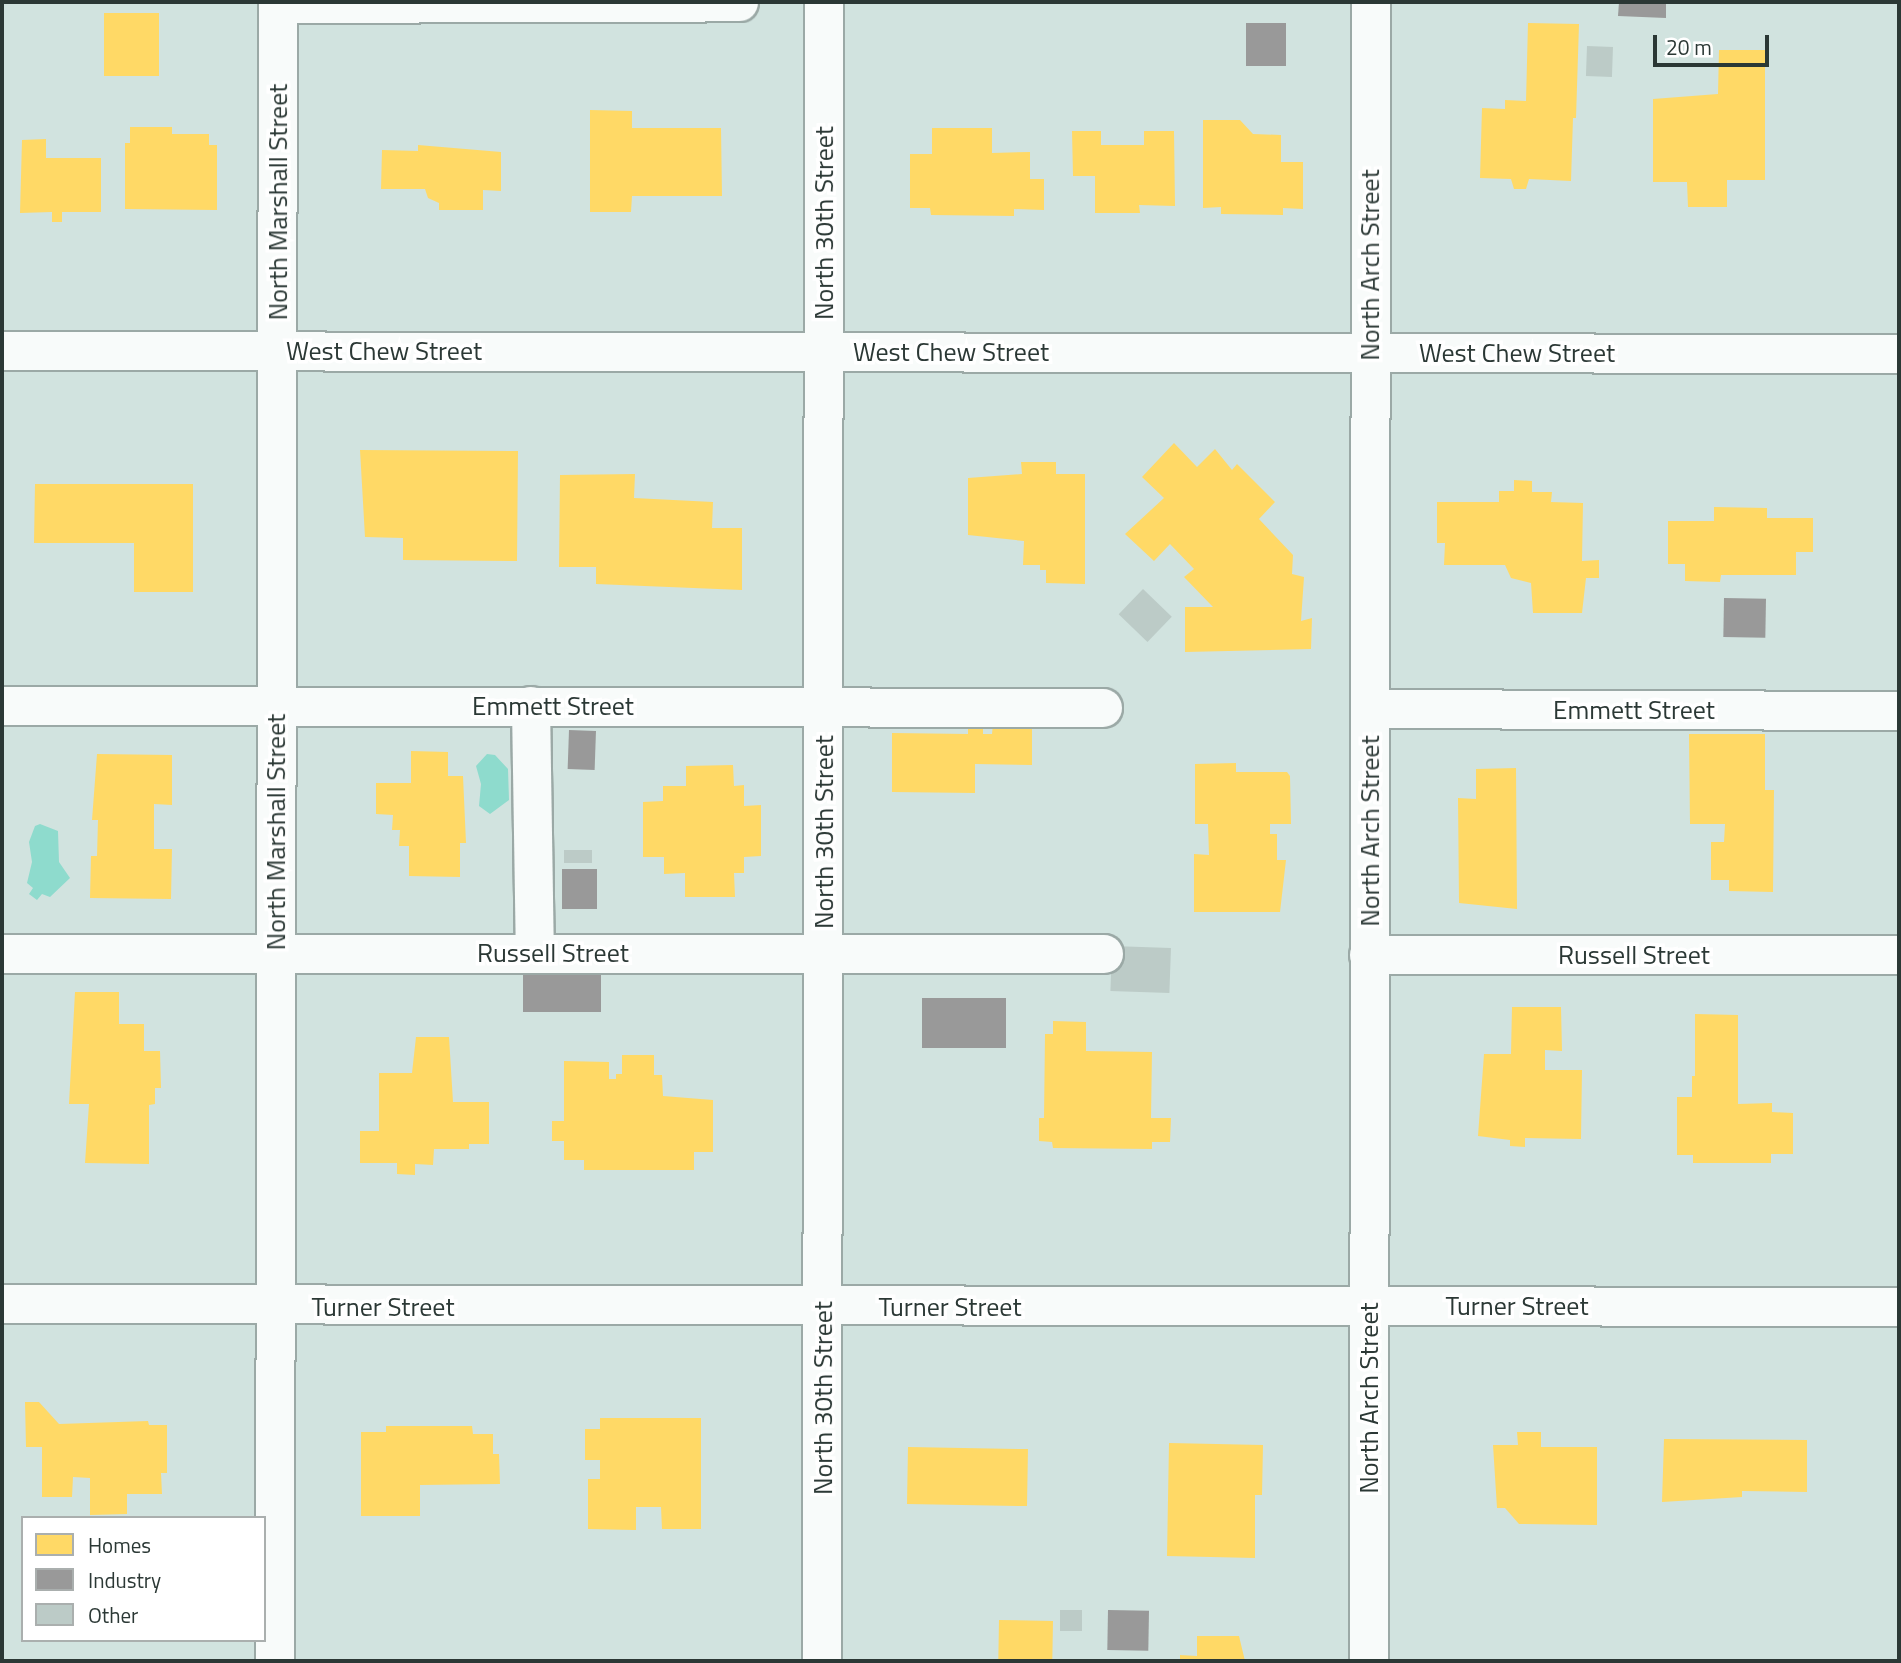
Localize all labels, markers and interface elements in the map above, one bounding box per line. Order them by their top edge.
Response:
scale bar [1656,21,1772,65]
text: 20 m [1666,31,1712,63]
street label: North Marshall Street [262,84,294,320]
street label: North 30th Street [808,126,840,320]
street label: North Arch Street [1354,169,1386,361]
street label: West Chew Street [286,335,482,367]
street label: West Chew Street [853,336,1049,368]
street label: West Chew Street [1419,337,1615,369]
street label: Emmett Street [472,690,634,722]
street label: Emmett Street [1553,694,1715,726]
street label: North Marshall Street [260,714,292,950]
street label: North 30th Street [808,735,840,929]
street label: North Arch Street [1354,735,1386,927]
street label: Russell Street [477,937,629,969]
street label: Russell Street [1558,939,1710,971]
street label: Turner Street [1445,1290,1589,1322]
street label: Turner Street [311,1291,455,1323]
street label: Turner Street [878,1291,1022,1323]
street label: North 30th Street [807,1301,839,1495]
street label: North Arch Street [1353,1302,1385,1494]
legend [21,1516,266,1642]
text: Homes [88,1529,151,1561]
text: Industry [88,1564,161,1596]
text: Other [88,1599,138,1631]

